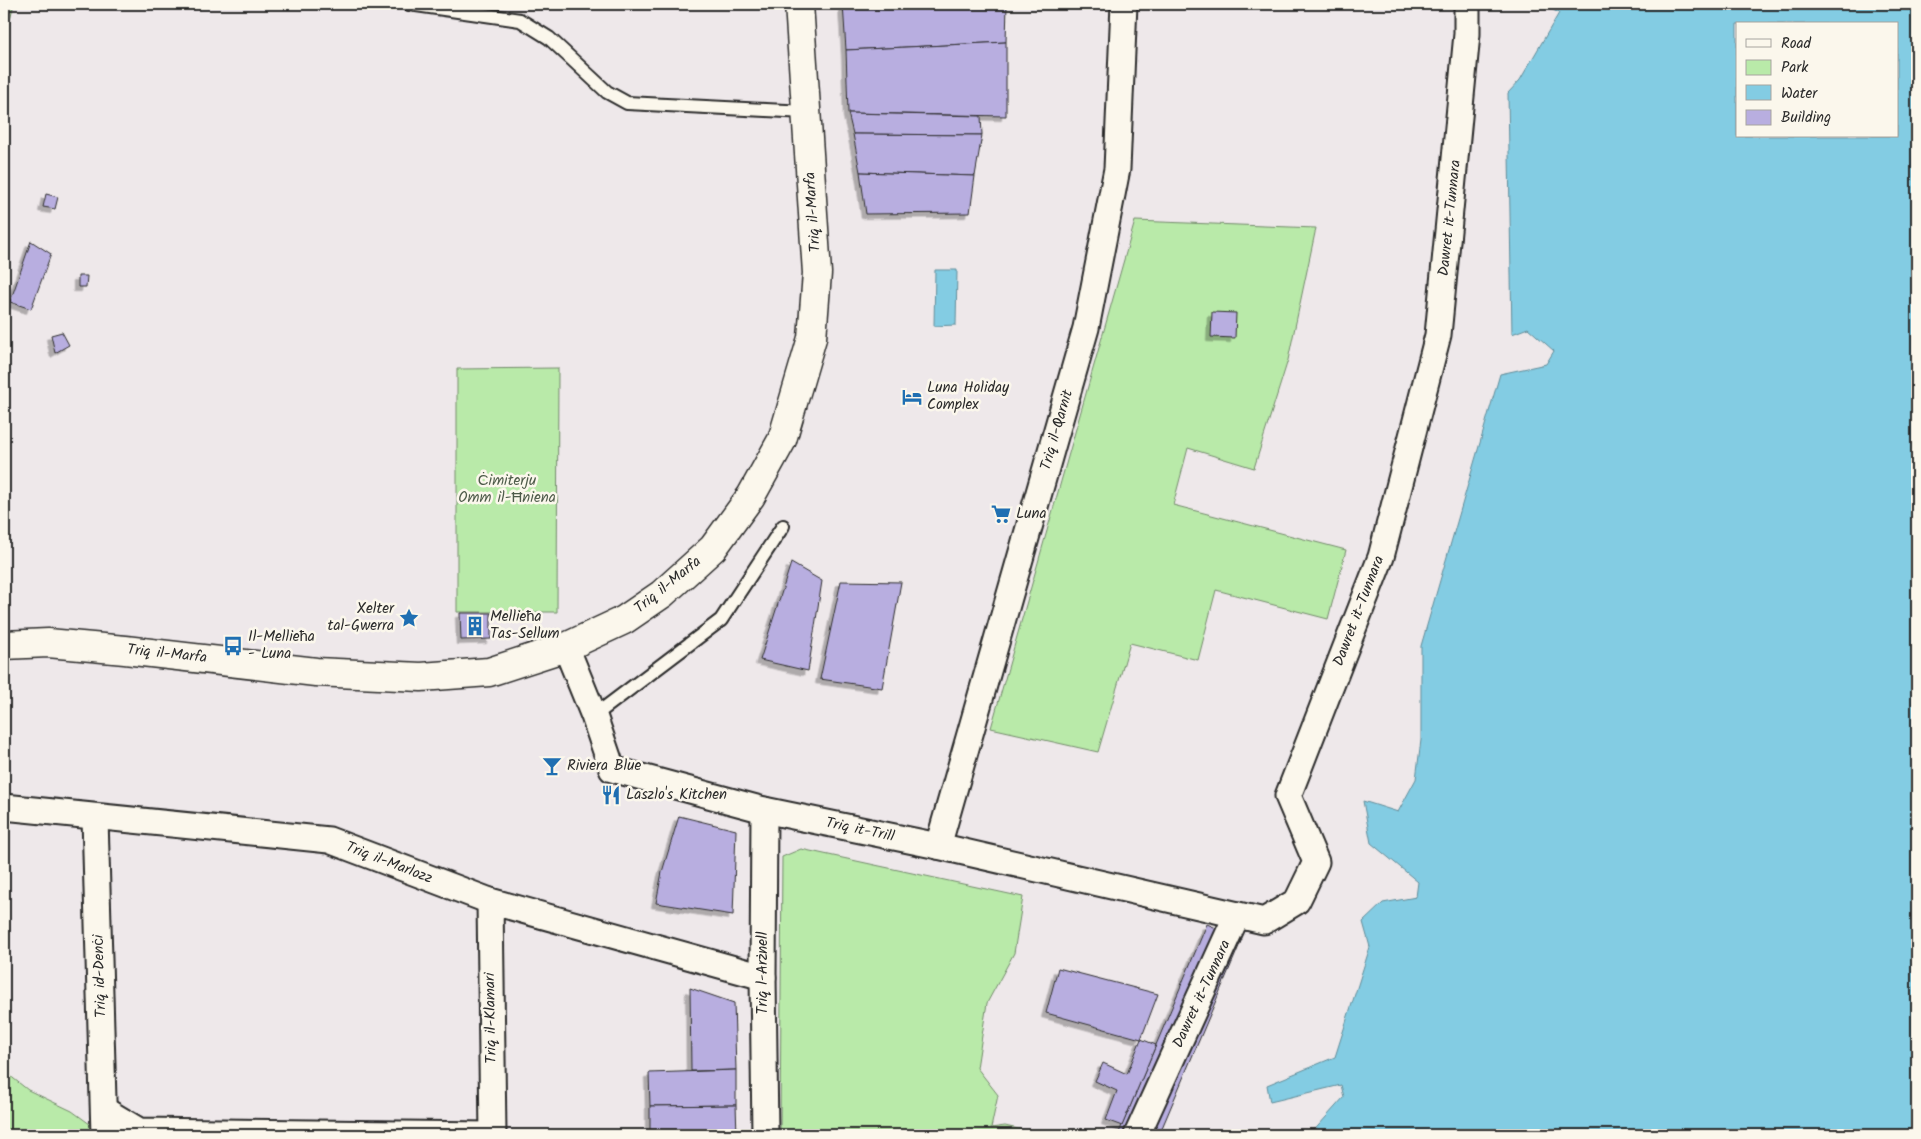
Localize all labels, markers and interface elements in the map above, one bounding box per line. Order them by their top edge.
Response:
legend [1736,22,1898,138]
text: Road [1781,32,1812,56]
text: Park [1781,56,1809,80]
text: Water [1781,82,1818,106]
text: Building [1781,106,1831,130]
street label: Dawret it-Tunnara [1432,159,1468,277]
street label: Triq il-Marfa [798,171,828,253]
place label: Luna Holiday Complex [927,376,1010,417]
hotel icon: Luna Holiday Complex [901,386,923,408]
street label: Triq il-Qarnit [1034,387,1080,473]
park label: Ċimiterju Omm il-Ħniena [458,469,556,510]
place label: Luna [1016,502,1046,526]
supermarket icon: Luna [990,503,1012,525]
street label: Triq il-Marfa [629,550,707,620]
street label: Dawret it-Tunnara [1327,552,1391,670]
place label: Xelter tal-Gwerra [328,597,395,638]
place label: Mellieħa Tas-Sellum [490,605,560,646]
place icon: Xelter tal-Gwerra [398,607,420,629]
building icon: Mellieħa Tas-Sellum [464,615,486,637]
place label: Il-Mellieħa - Luna [248,625,315,666]
bus stop icon: Il-Mellieħa - Luna [222,635,244,657]
street label: Triq il-Marfa [126,638,208,670]
place label: Riviera Blue [567,754,641,778]
bar icon: Riviera Blue [541,755,563,777]
place label: Laszlo's Kitchen [626,783,727,807]
restaurant icon: Laszlo's Kitchen [600,784,622,806]
street label: Triq it-Trill [823,811,897,849]
street label: Triq il-Marlozz [342,835,436,891]
street label: Triq l-Arżnell [751,931,775,1014]
street label: Triq id-Denċi [87,933,113,1018]
street label: Dawret it-Tunnara [1166,936,1238,1052]
street label: Triq il-Klamari [478,971,504,1064]

